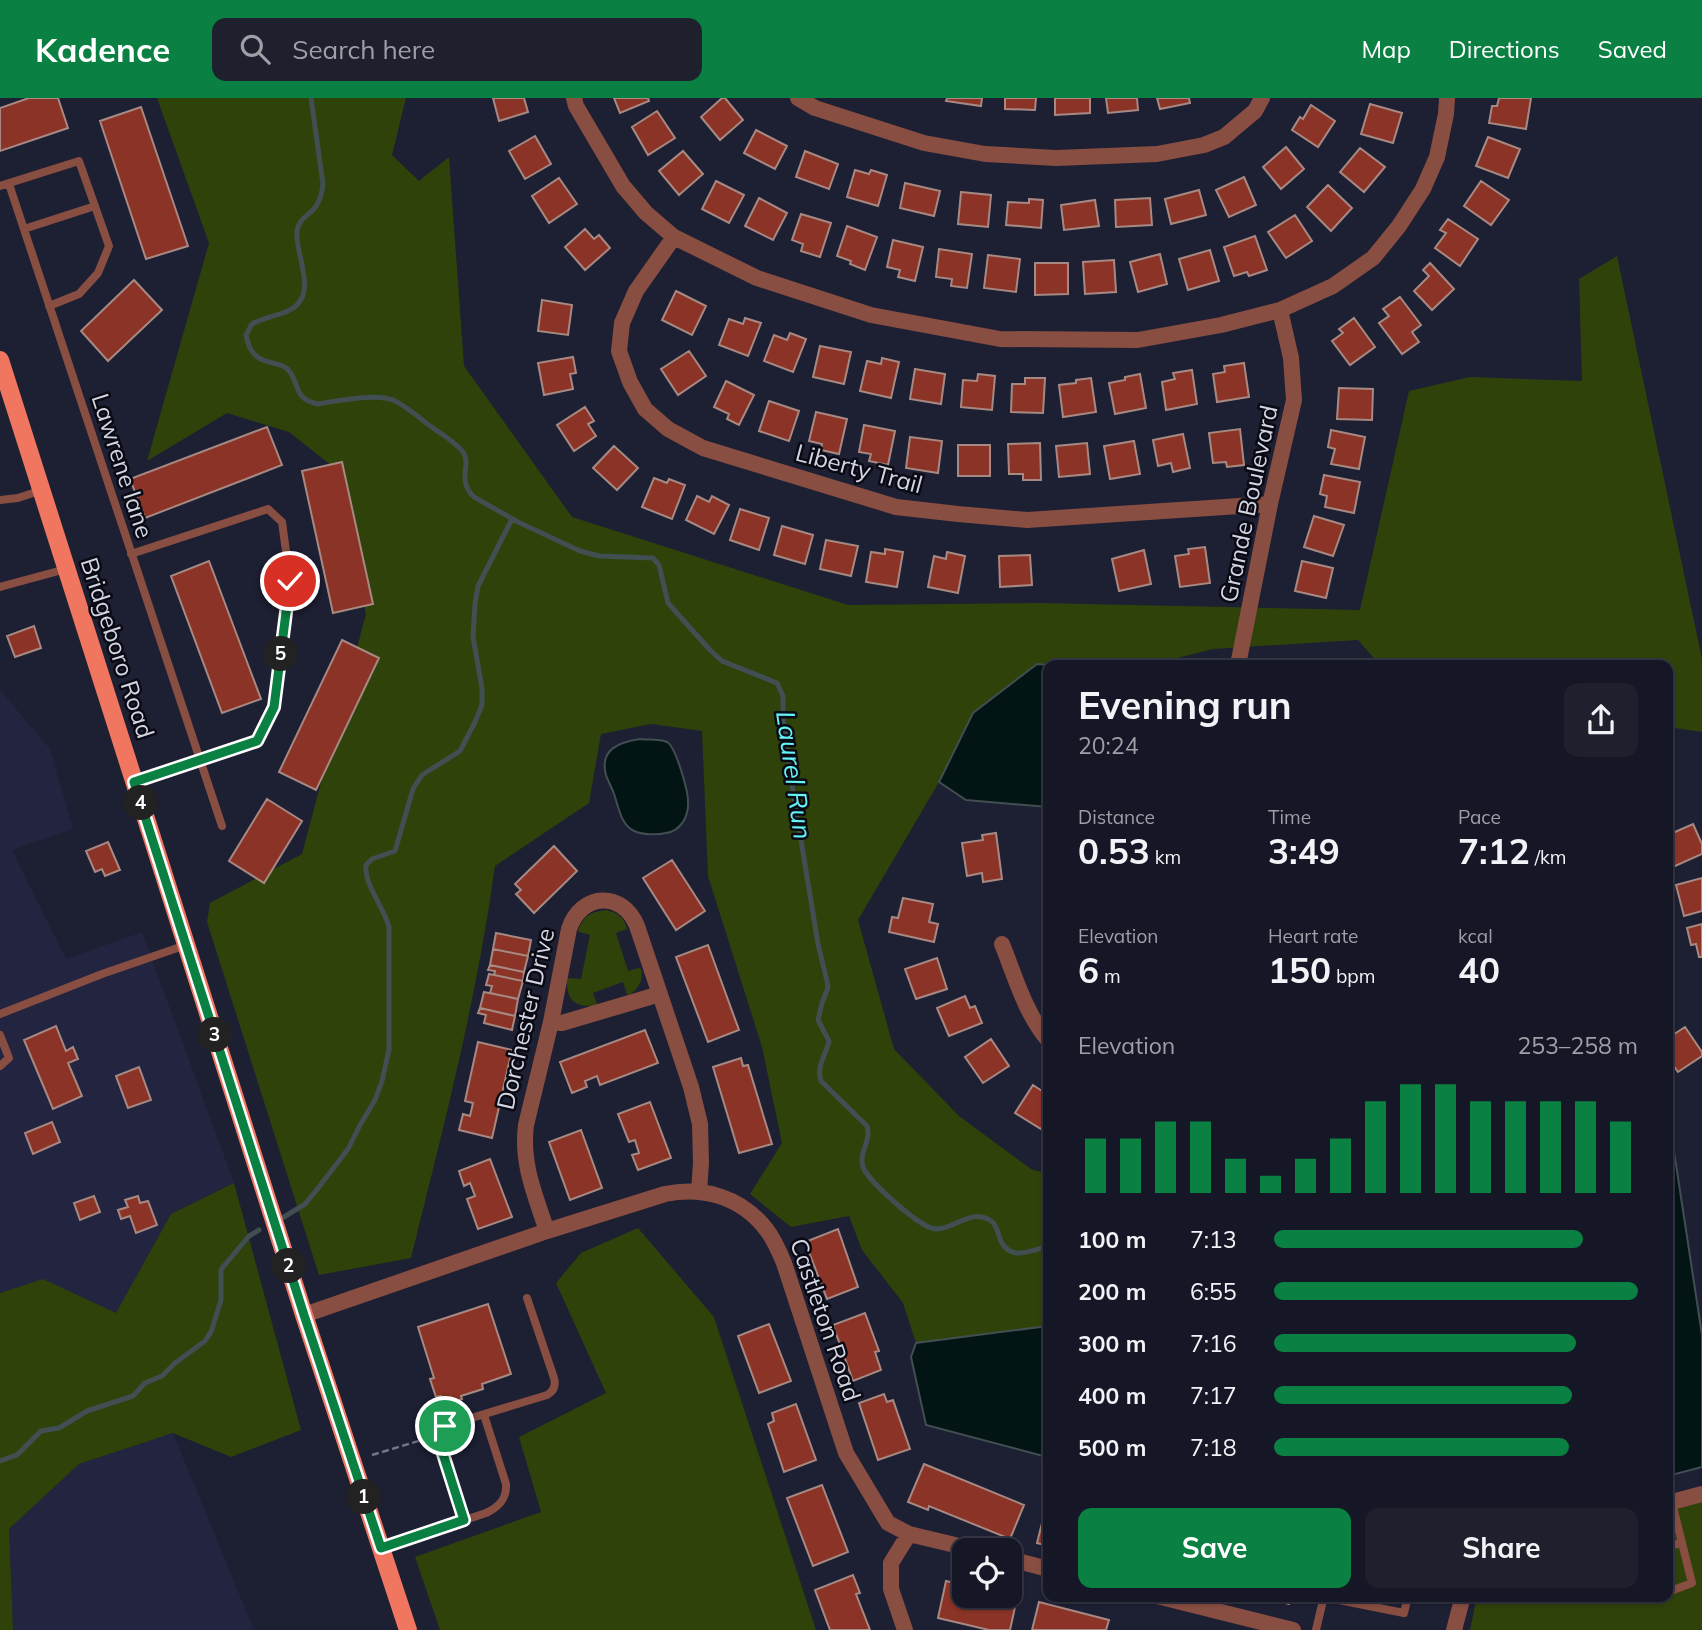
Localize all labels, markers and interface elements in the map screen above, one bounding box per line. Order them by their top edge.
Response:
search box [212,18,702,81]
text: Kadence [35,29,170,70]
icon: search [236,30,274,68]
text: Search here [292,33,435,66]
text: Map [1361,34,1411,64]
text: Directions [1449,34,1560,64]
text: Saved [1598,34,1667,64]
street label: Lawrene lane [85,390,160,542]
street label: Grande Boulevard [1212,403,1284,605]
street label: Liberty Trail [792,437,926,499]
pin [260,551,320,611]
street label: Bridgeboro Road [75,554,161,742]
icon: check [271,562,309,600]
pin: 5 [264,636,298,672]
text: 5 [275,641,286,665]
text: Evening run [1078,681,1292,729]
button: share [1564,683,1638,757]
water label: Laurel Run [769,709,820,841]
text: 20:24 [1078,731,1138,760]
pin: 4 [124,786,158,820]
text: 4 [135,790,146,814]
text: Distance [1078,805,1155,829]
text: Time [1268,805,1311,829]
text: Pace [1458,805,1501,829]
text: 0.53 [1078,829,1150,873]
text: 3:49 [1268,829,1340,873]
text: 7:12 [1458,829,1530,873]
text: km [1150,845,1181,869]
text: /km [1530,845,1567,869]
text: Elevation [1078,924,1158,948]
text: Heart rate [1268,924,1358,948]
text: kcal [1458,924,1493,948]
street label: Dorchester Drive [490,925,560,1112]
text: 6 [1078,948,1099,992]
text: 150 [1268,948,1331,992]
text: 40 [1458,948,1500,992]
text: m [1099,964,1121,988]
text: bpm [1331,964,1375,988]
pin: 3 [198,1018,232,1052]
text: 3 [209,1022,220,1046]
text: Elevation [1078,1031,1175,1060]
text: 253–258 m [1517,1031,1638,1060]
text: 100 m [1078,1225,1146,1254]
text: 7:13 [1190,1225,1237,1254]
street label: Castleton Road [784,1234,868,1405]
pin: 2 [272,1248,306,1284]
text: 2 [283,1253,294,1277]
text: 200 m [1078,1277,1146,1306]
text: 6:55 [1190,1277,1237,1306]
text: 300 m [1078,1329,1146,1358]
text: 7:16 [1190,1329,1237,1358]
text: 400 m [1078,1381,1146,1410]
text: 7:17 [1190,1381,1237,1410]
pin [415,1396,475,1456]
icon: arrive [426,1407,464,1445]
text: 500 m [1078,1433,1146,1462]
text: 7:18 [1190,1433,1237,1462]
pin: 1 [346,1480,382,1514]
text: 1 [358,1484,369,1508]
button: Save [1078,1508,1351,1588]
button: Share [1365,1508,1638,1588]
map controls [952,1538,1022,1608]
button: locate [952,1538,1022,1608]

